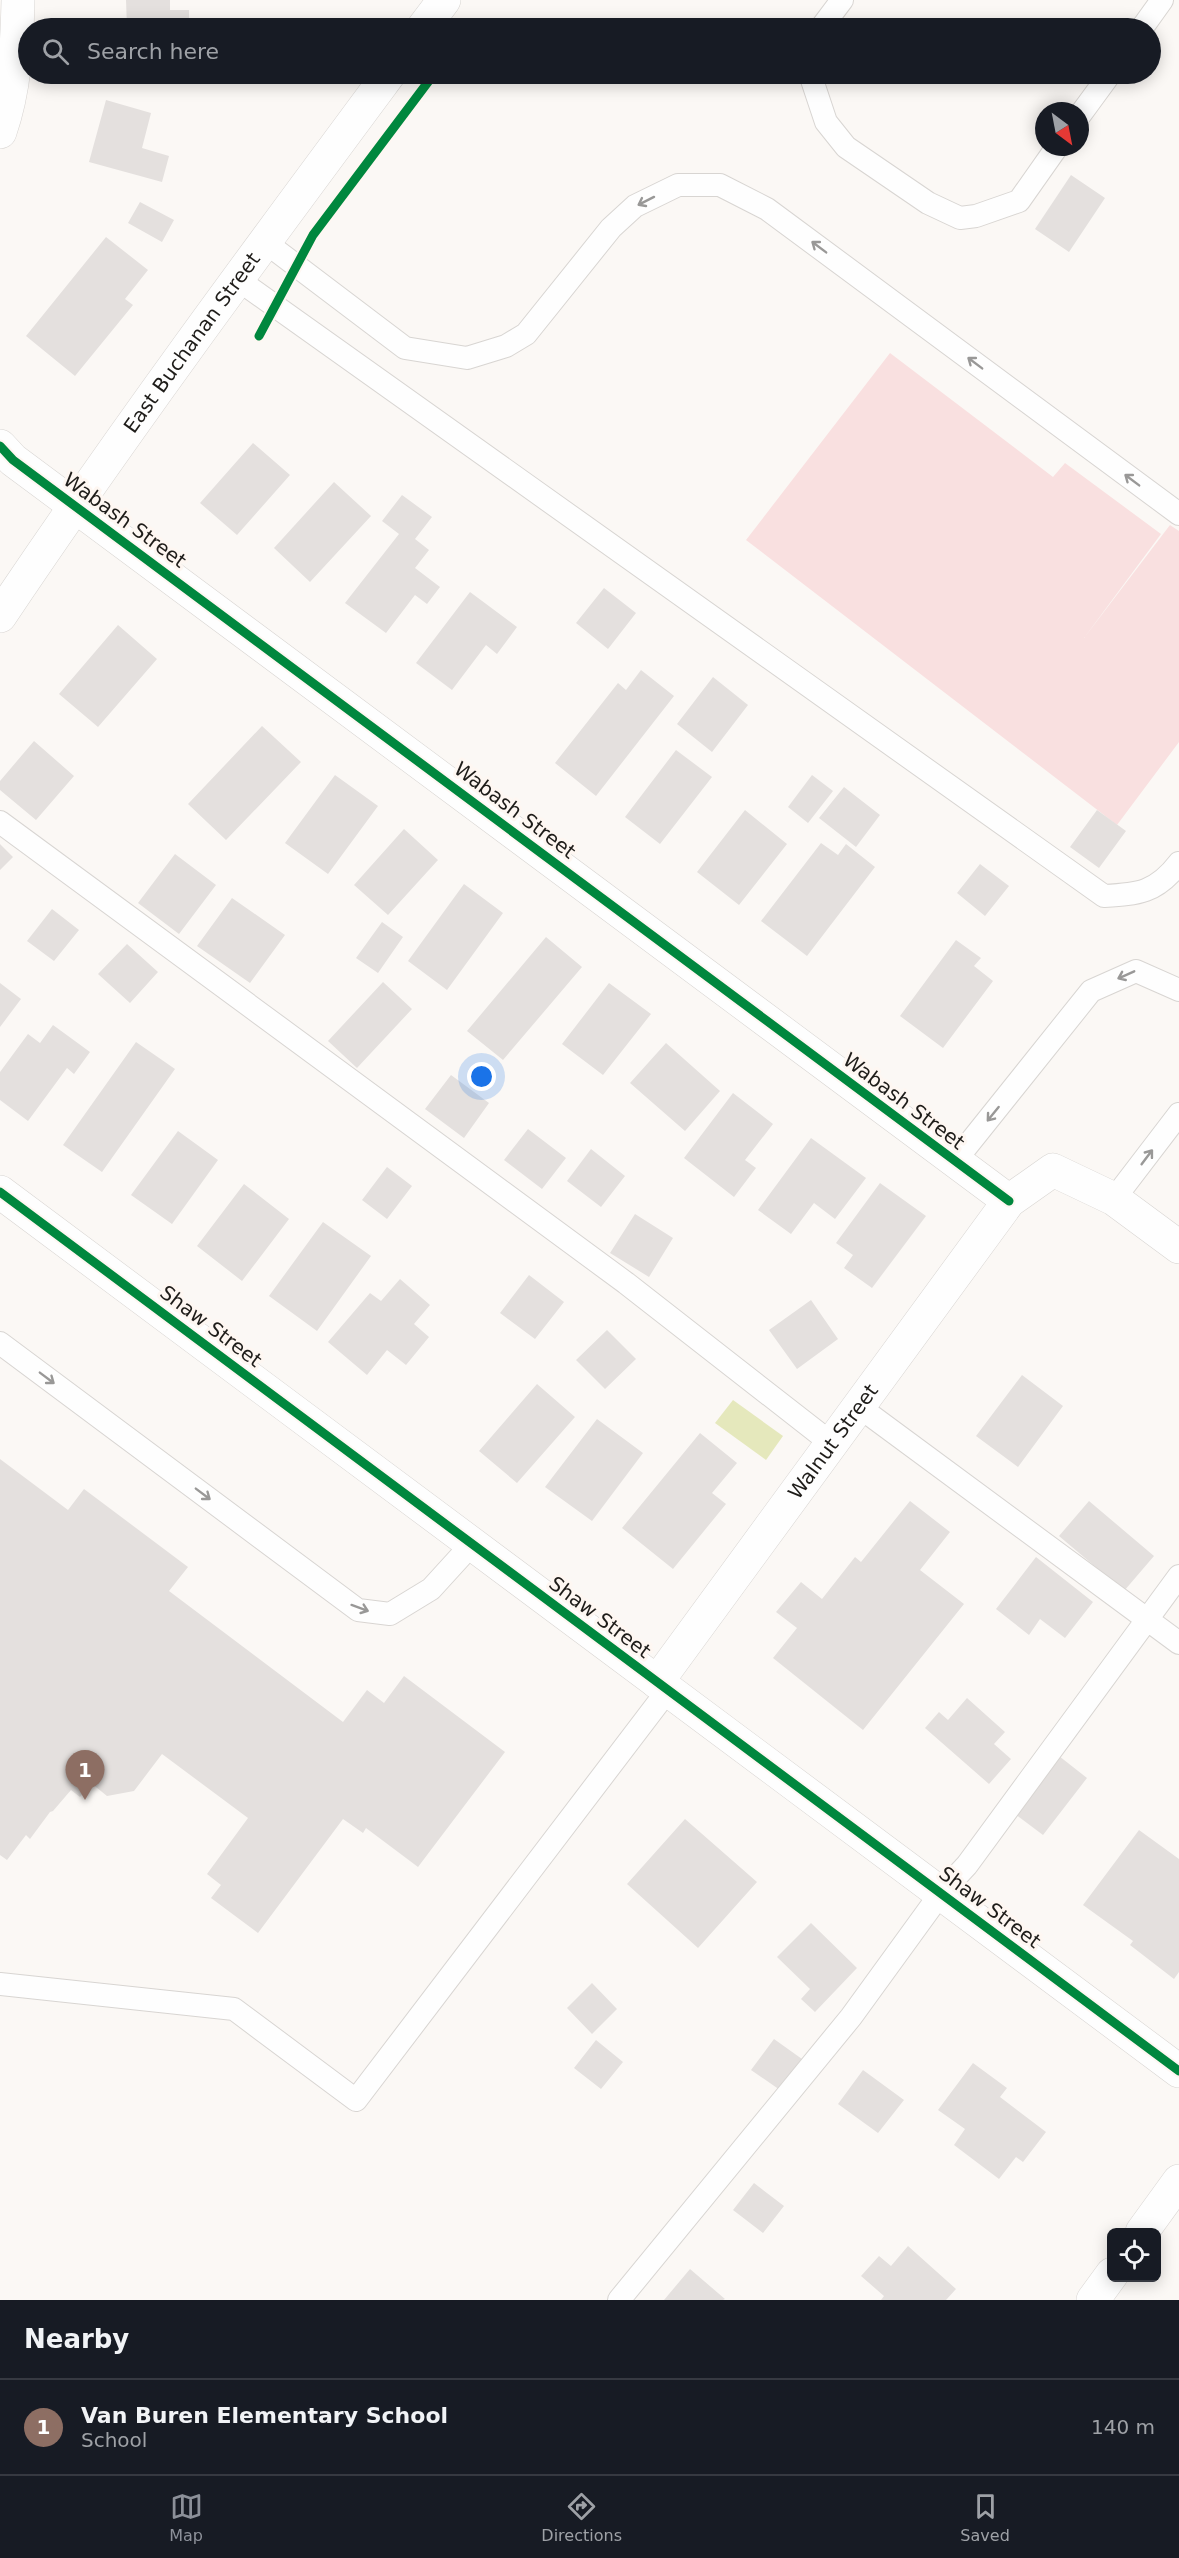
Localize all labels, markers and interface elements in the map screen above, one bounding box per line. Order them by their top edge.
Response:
search box [18,18,1161,84]
icon: search [39,35,72,68]
text: Search here [87,39,219,64]
north arrow [1035,102,1089,156]
one-way arrow [637,196,655,207]
one-way arrow [811,241,827,253]
street label: East Buchanan Street [119,248,265,437]
one-way arrow [968,357,984,370]
street label: Wabash Street [59,467,191,573]
one-way arrow [1124,473,1140,486]
street label: Wabash Street [450,757,581,864]
one-way arrow [1117,970,1135,982]
street label: Wabash Street [839,1048,970,1155]
your location [467,1062,496,1091]
one-way arrow [987,1105,1000,1121]
one-way arrow [1140,1149,1153,1165]
street label: Shaw Street [155,1280,267,1372]
one-way arrow [38,1371,54,1384]
street label: Walnut Street [783,1379,883,1504]
one-way arrow [195,1488,211,1501]
street label: Shaw Street [544,1571,656,1663]
one-way arrow [351,1604,369,1615]
pin: 1 [66,1750,104,1800]
street label: Shaw Street [934,1861,1046,1953]
map controls [1107,2228,1161,2282]
button: locate [1107,2228,1161,2282]
text: Nearby [24,2324,129,2354]
text: Van Buren Elementary School [81,2403,448,2428]
text: 1 [37,2415,50,2439]
text: 140 m [1091,2415,1155,2439]
text: School [81,2428,147,2452]
tab: Map [169,2490,203,2545]
tab: Directions [541,2490,622,2545]
tab: Saved [960,2490,1010,2545]

